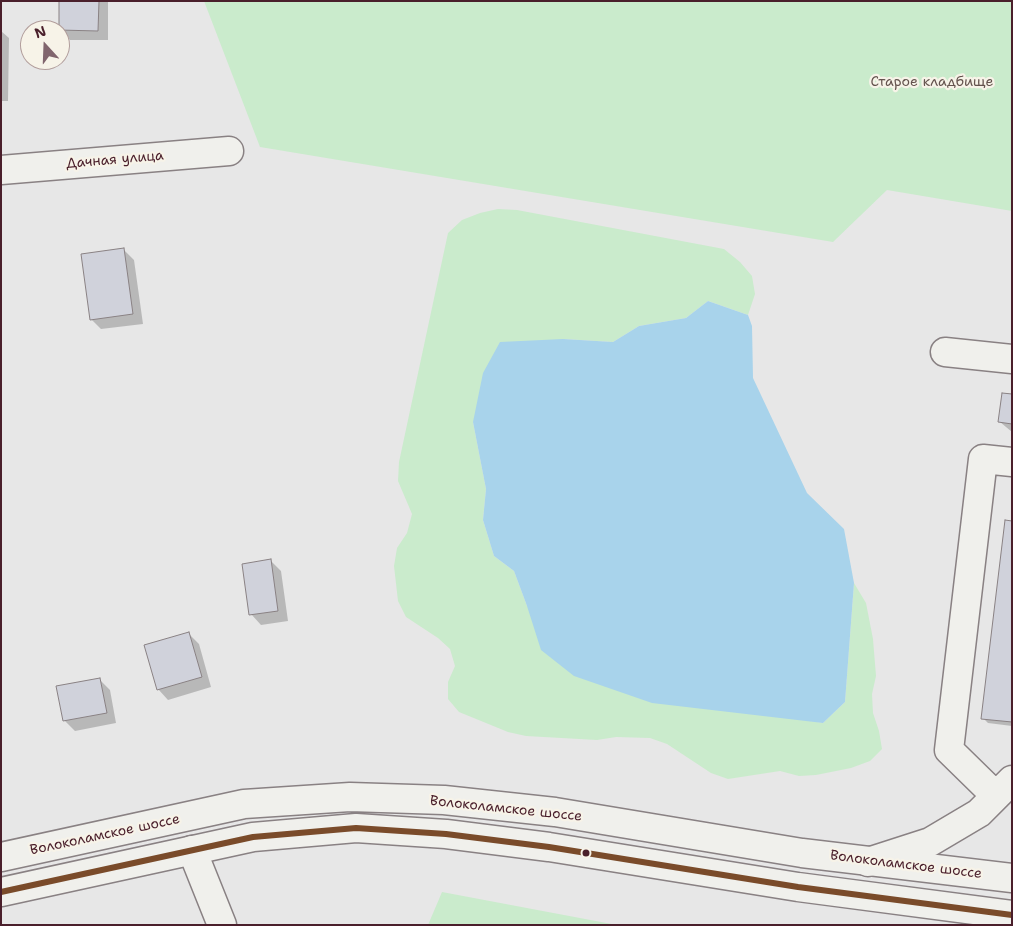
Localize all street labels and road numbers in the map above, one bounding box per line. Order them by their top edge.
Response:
street label: Дачная улица [66,147,164,173]
street label: Волоколамское шоссе [429,793,583,825]
street label: Волоколамское шоссе [28,811,182,859]
street label: Волоколамское шоссе [829,847,983,883]

